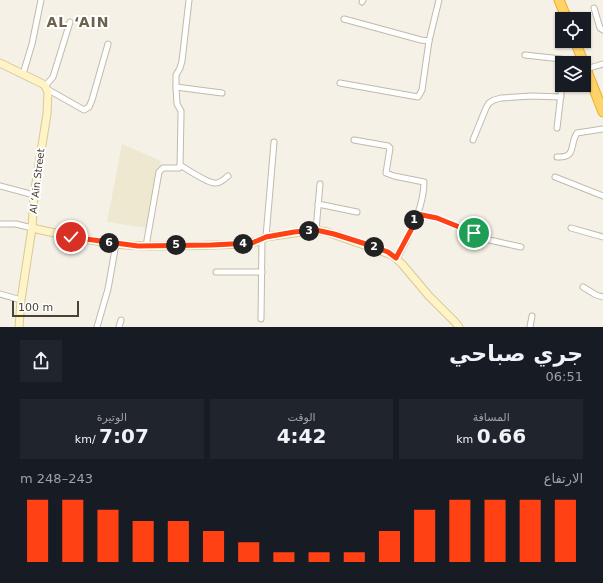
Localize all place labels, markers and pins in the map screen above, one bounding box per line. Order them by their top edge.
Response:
pin: 1 [404,210,424,230]
pin [457,216,491,250]
pin [54,220,88,254]
pin: 3 [299,221,319,241]
pin: 6 [99,233,119,253]
pin: 4 [233,234,253,254]
pin: 5 [166,235,186,255]
pin: 2 [364,237,384,257]

